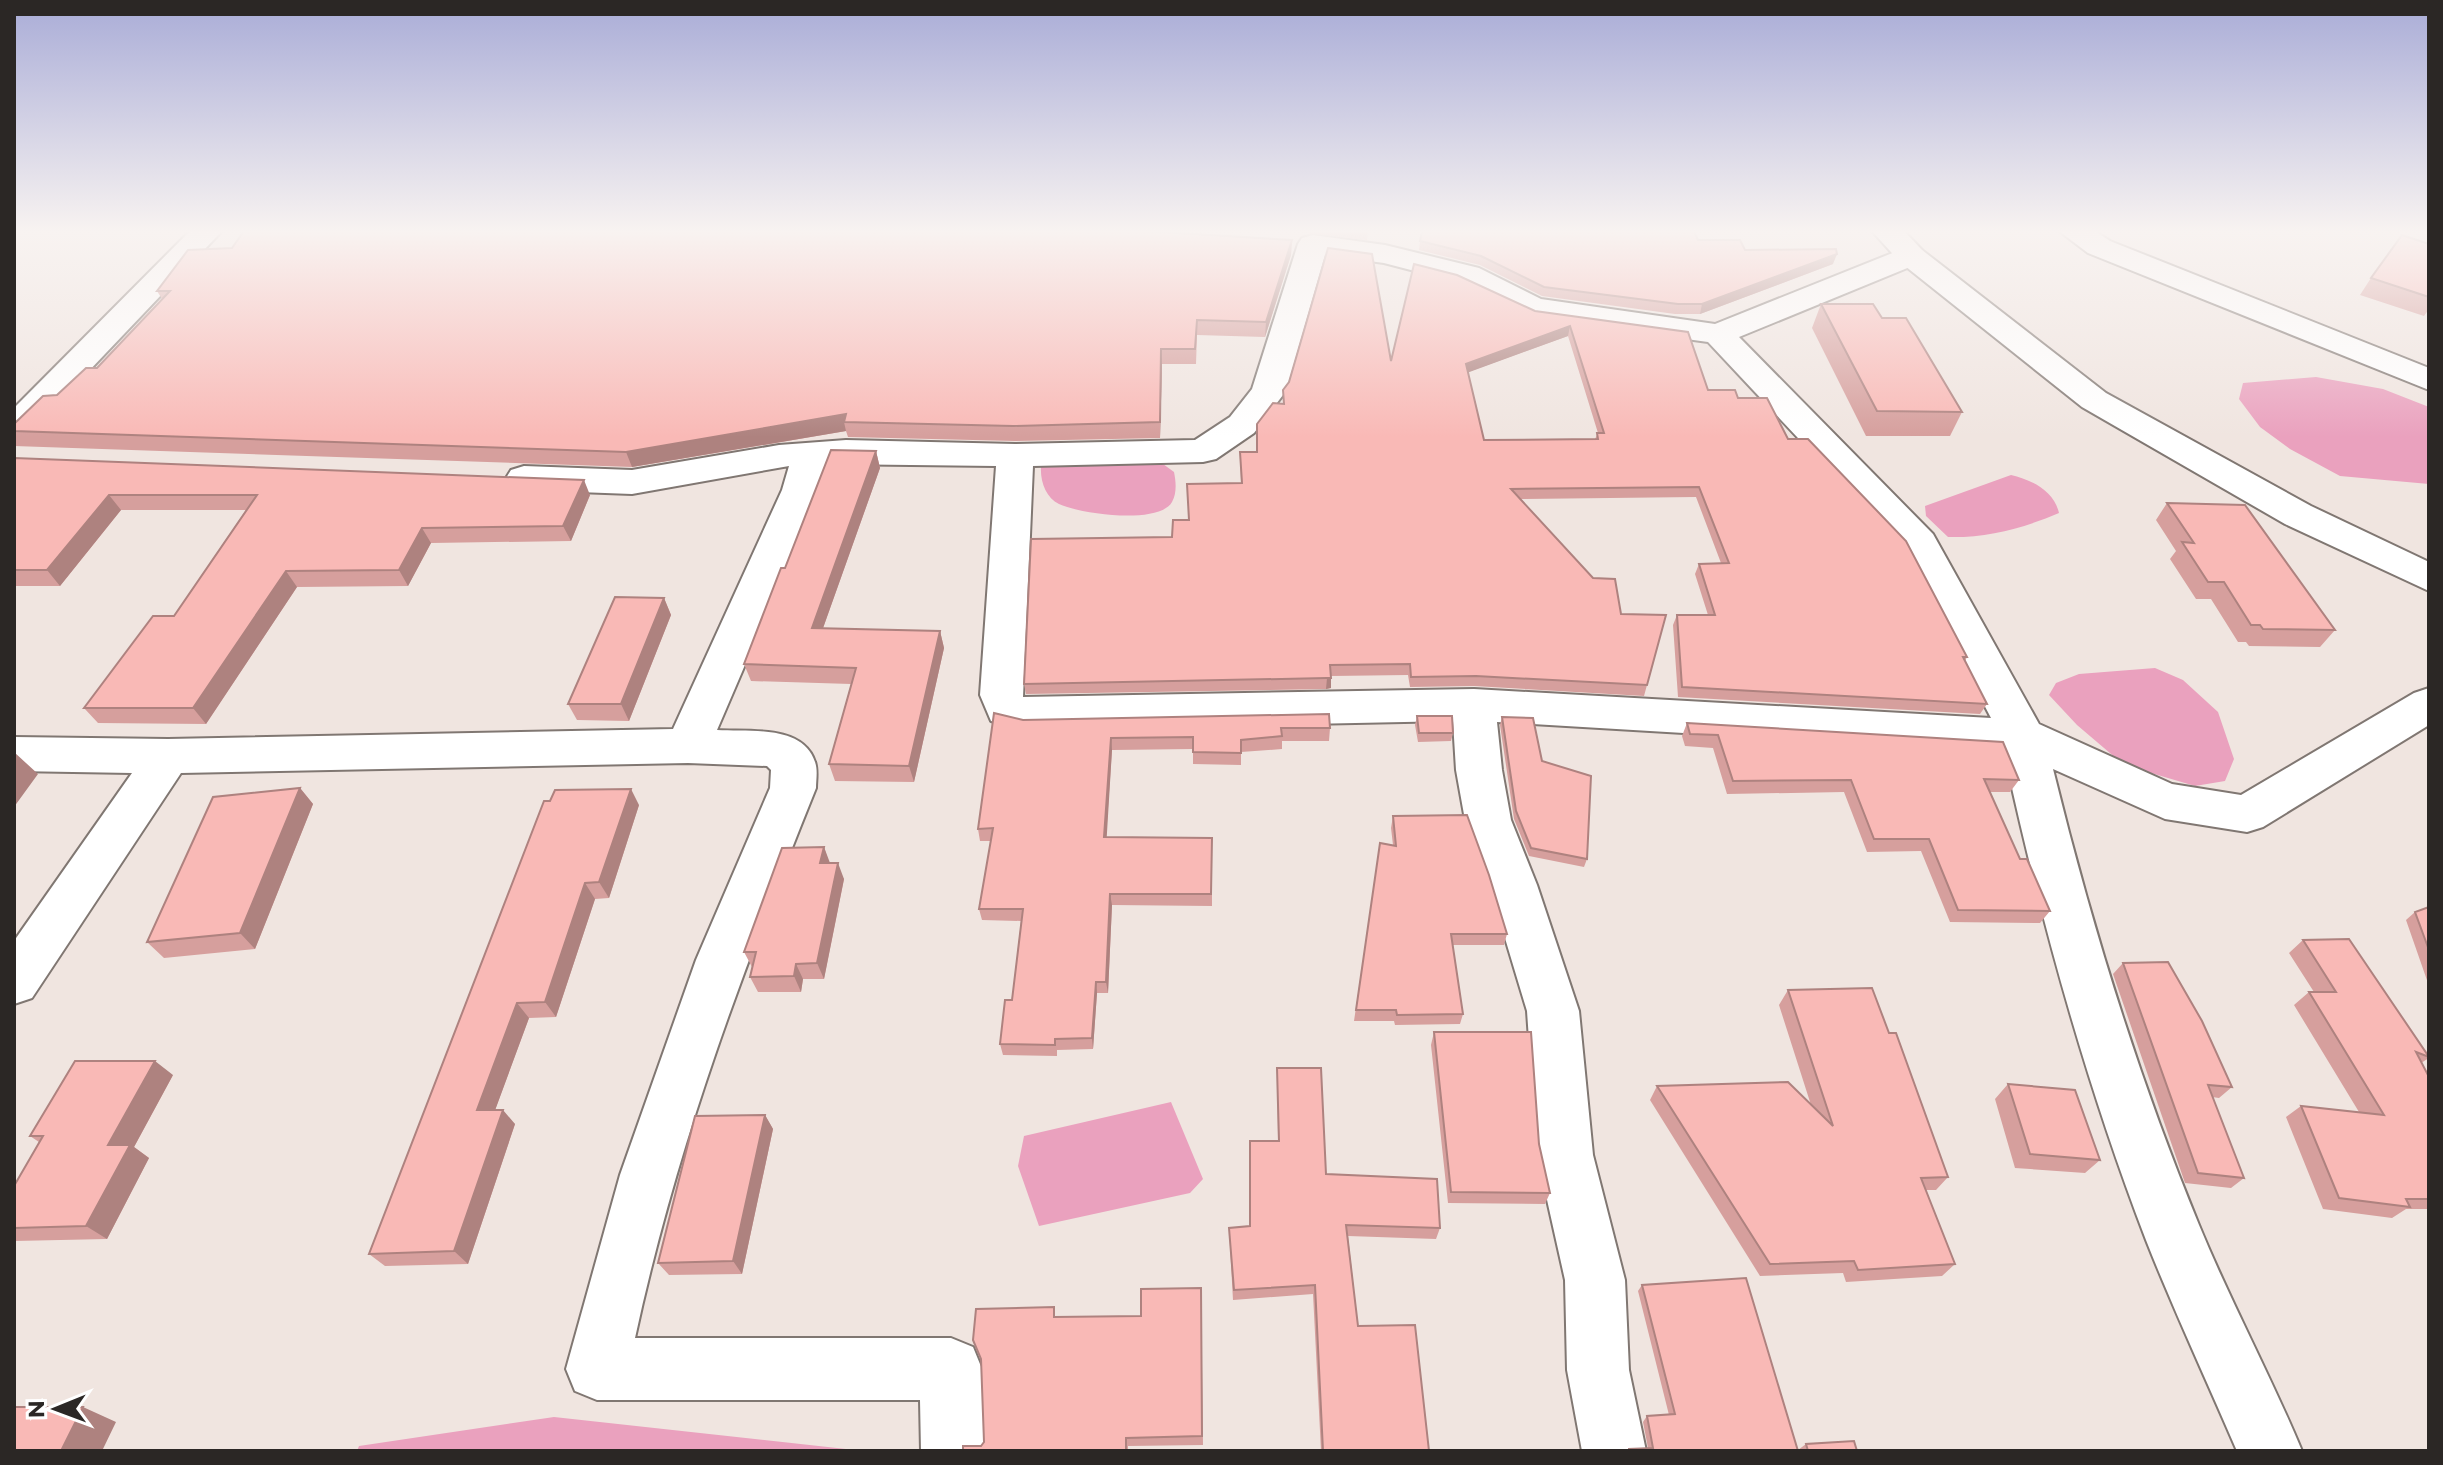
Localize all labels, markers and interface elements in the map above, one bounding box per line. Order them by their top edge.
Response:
north arrow [16,1369,96,1449]
text: N [23,1400,50,1418]

